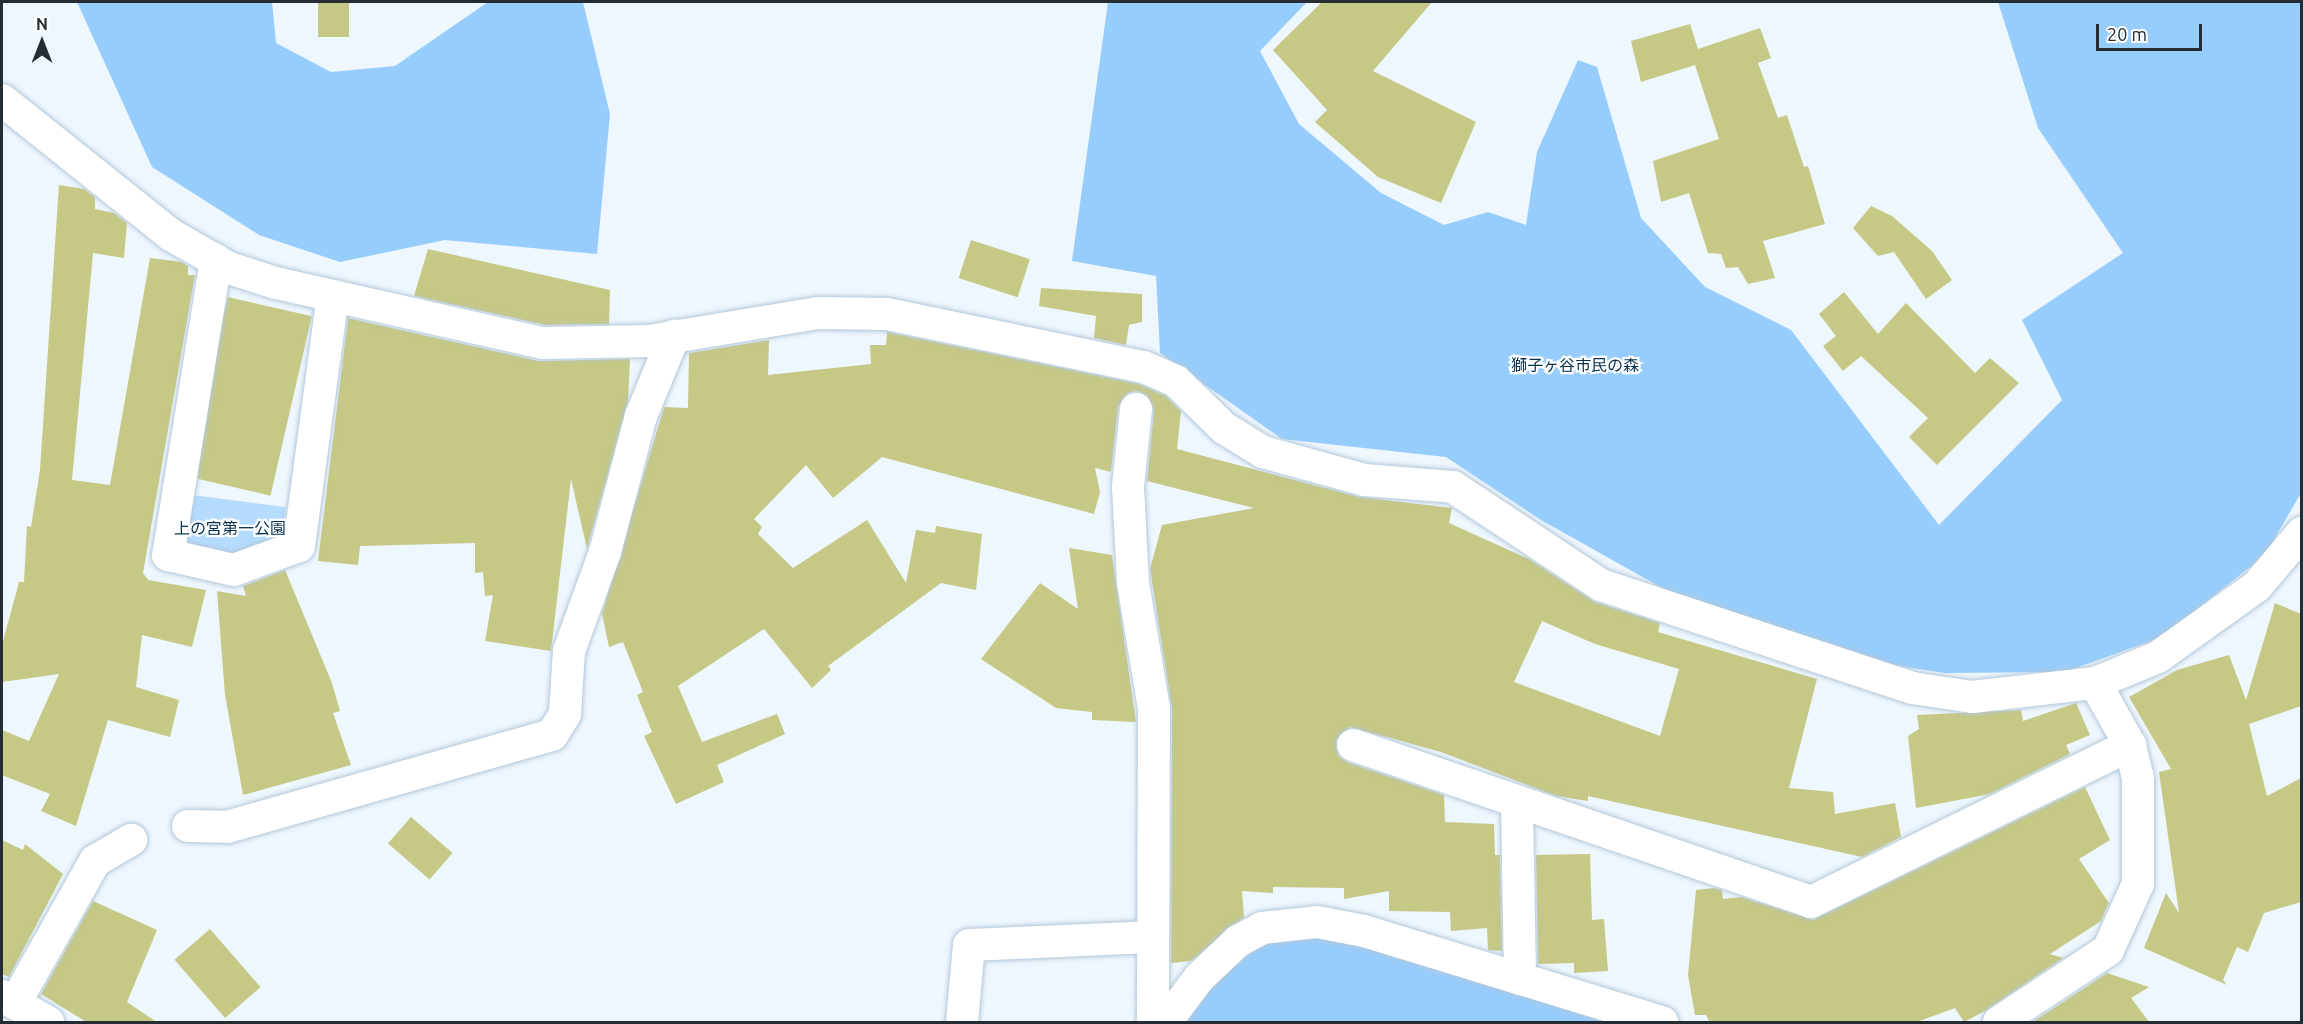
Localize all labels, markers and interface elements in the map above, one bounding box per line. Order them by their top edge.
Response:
north arrow [12,12,72,72]
scale bar [2099,12,2206,50]
text: N [36,15,48,33]
text: 20 m [2107,24,2147,44]
park label: 獅子ヶ谷市民の森 [1511,355,1639,375]
park label: 上の宮第一公園 [174,518,286,538]

